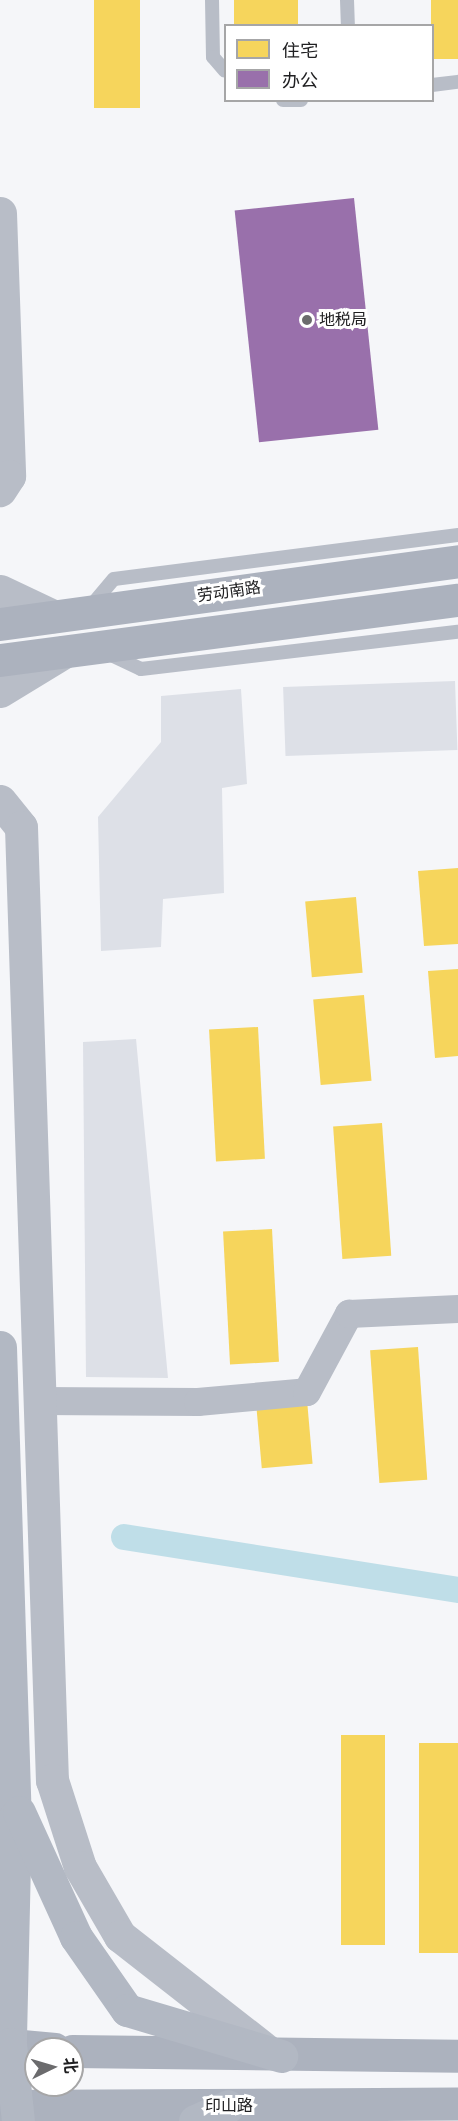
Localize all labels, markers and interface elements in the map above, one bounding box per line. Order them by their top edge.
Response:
legend [224,24,434,102]
text: 住宅 [282,40,318,62]
text: 办公 [282,70,318,92]
place label: 地税局 [319,310,367,330]
marker: 地税局 [300,313,314,327]
street label: 劳动南路 [196,578,262,606]
north arrow [24,2037,84,2097]
text: 北 [60,2057,81,2074]
street label: 印山路 [205,2096,253,2116]

